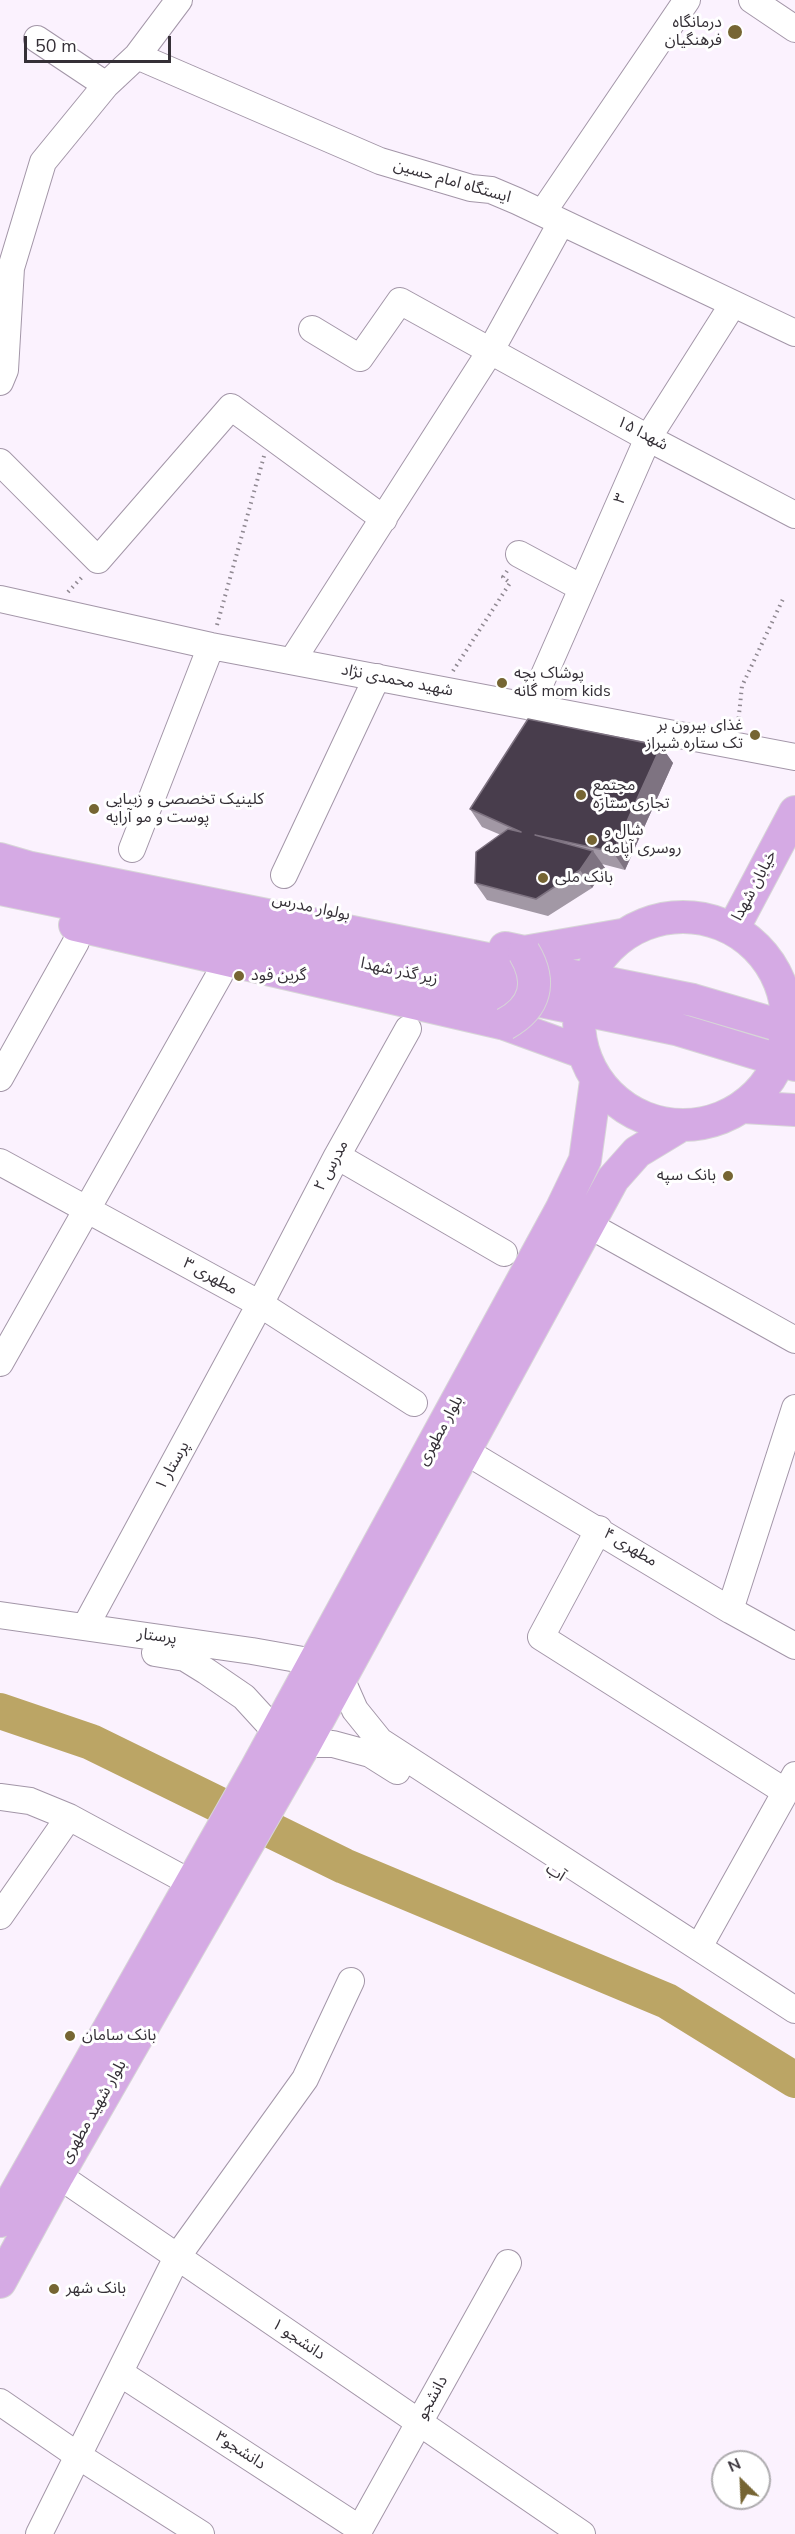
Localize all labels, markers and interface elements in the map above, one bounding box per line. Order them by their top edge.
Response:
place label: درمانگاه فرهنگیان [665,13,722,51]
marker: درمانگاه فرهنگیان [726,23,744,41]
scale bar [27,24,174,62]
text: 50 m [35,34,77,58]
street label: ایستگاه امام حسین [391,156,513,208]
street label: شهدا ۱۵ [613,413,671,455]
street label: ۳ [610,491,632,507]
street label: شهید محمدی نژاد [339,661,455,701]
place label: پوشاک بچه گانه mom kids [514,664,611,702]
marker: پوشاک بچه گانه mom kids [495,676,509,690]
place label: غذای بیرون بر تک ستاره شیراز [645,716,743,754]
marker: غذای بیرون بر تک ستاره شیراز [748,728,762,742]
place label: مجتمع تجاری ستاره [593,776,670,814]
marker: مجتمع تجاری ستاره [574,788,588,802]
place label: کلینیک تخصصی و زیبایی پوست و مو آرایه [106,790,264,828]
marker: کلینیک تخصصی و زیبایی پوست و مو آرایه [87,802,101,816]
place label: شال و روسری آپامه [604,821,682,859]
marker: شال و روسری آپامه [585,833,599,847]
street label: خیابان شهدا [728,847,782,925]
place label: بانک ملی [555,868,613,888]
marker: بانک ملی [536,871,550,885]
street label: بولوار مدرس [270,890,352,926]
street label: زیر گذر شهدا [359,954,439,990]
place label: گرین فود [251,966,306,986]
marker: گرین فود [232,969,246,983]
street label: مدرس ۲ [311,1137,353,1195]
place label: بانک سپه [657,1166,716,1186]
marker: بانک سپه [721,1169,735,1183]
street label: مطهری ۳ [179,1254,241,1300]
street label: بلوار مطهری [414,1393,468,1469]
street label: پرستار ۱ [152,1438,194,1494]
street label: مطهری ۴ [599,1524,661,1572]
street label: پرستار [136,1625,178,1649]
street label: آب [542,1860,568,1886]
place label: بانک سامان [82,2026,156,2046]
marker: بانک سامان [63,2029,77,2043]
street label: بلوار شهید مطهری [57,2057,131,2167]
place label: بانک شهر [66,2279,126,2299]
marker: بانک شهر [47,2282,61,2296]
street label: دانشجو ۱ [268,2315,328,2365]
street label: دانشجو [413,2373,453,2423]
street label: دانشجو۳ [211,2428,269,2474]
north arrow [711,2450,771,2510]
text: N [725,2453,744,2478]

